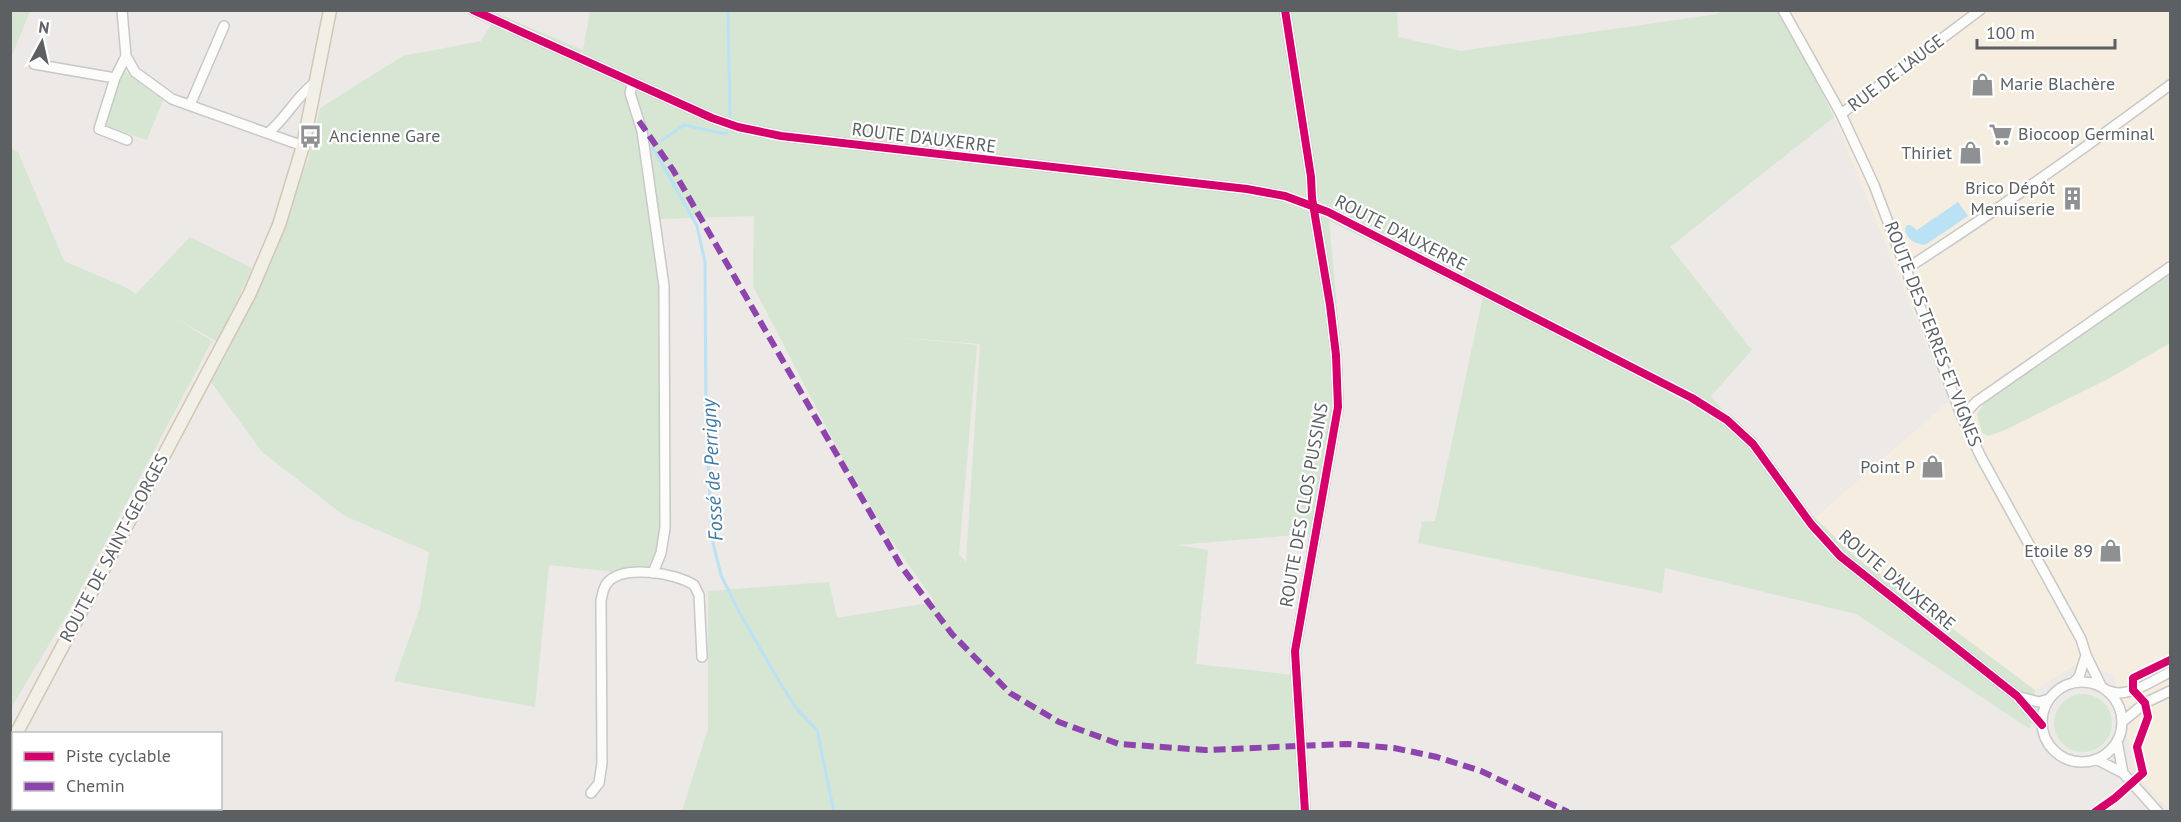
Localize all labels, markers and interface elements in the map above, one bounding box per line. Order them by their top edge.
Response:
north arrow [12,12,72,72]
scale bar [1977,12,2115,50]
text: N [37,17,51,38]
text: 100 m [1986,21,2035,44]
street label: RUE DE L'AUGE [1843,29,1948,116]
shop icon: Marie Blachère [1969,71,1995,97]
place label: Marie Blachère [2000,72,2115,95]
street label: ROUTE D'AUXERRE [851,117,998,158]
supermarket icon: Biocoop Germinal [1987,121,2013,147]
place label: Biocoop Germinal [2018,122,2155,145]
bus stop icon: Ancienne Gare [298,123,324,149]
place label: Ancienne Gare [329,124,440,147]
shop icon: Thiriet [1957,140,1983,166]
place label: Thiriet [1901,141,1952,164]
place label: Brico Dépôt Menuiserie [1965,176,2055,220]
building icon: Brico Dépôt Menuiserie [2060,185,2086,211]
street label: ROUTE D'AUXERRE [1331,189,1471,276]
street label: ROUTE DES TERRES ET VIGNES [1880,218,1987,450]
water label: Fossé de Perrigny [695,397,729,542]
street label: ROUTE DES CLOS PUSSINS [1274,401,1333,609]
street label: ROUTE DE SAINT-GEORGES [54,450,173,646]
shop icon: Point P [1920,454,1946,480]
place label: Point P [1860,455,1915,478]
street label: ROUTE D'AUXERRE [1834,524,1960,635]
shop icon: Etoile 89 [2098,538,2124,564]
place label: Etoile 89 [2024,539,2093,562]
legend [12,732,222,810]
text: Piste cyclable [66,744,171,767]
text: Chemin [66,774,125,797]

